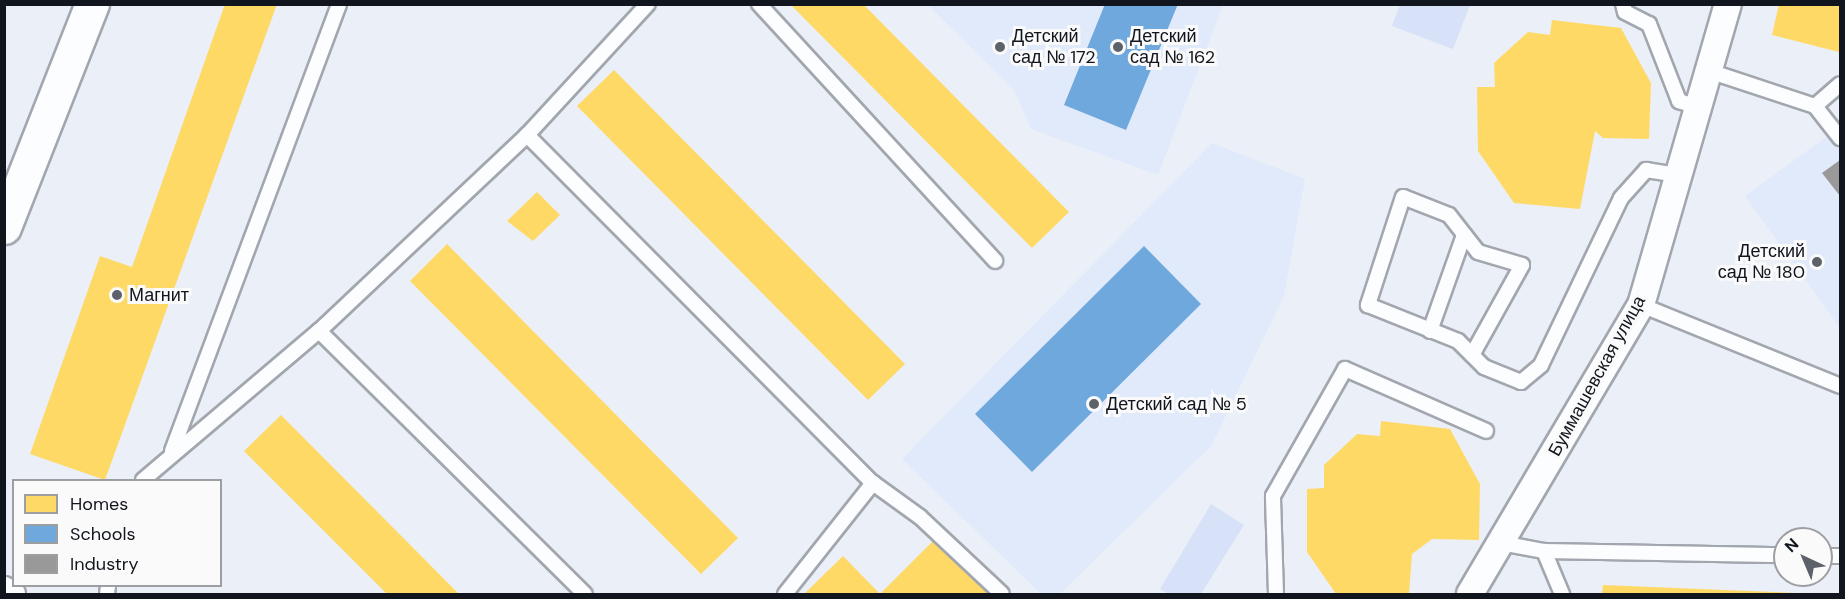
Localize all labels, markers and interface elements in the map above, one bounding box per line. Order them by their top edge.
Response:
place label: Детский сад № 172 [1012,26,1096,68]
place label: Детский сад № 162 [1130,26,1215,68]
marker: Детский сад № 172 [993,40,1007,54]
marker: Детский сад № 162 [1111,40,1125,54]
place label: Детский сад № 180 [1718,241,1805,284]
marker: Детский сад № 180 [1810,255,1824,269]
place label: Магнит [129,284,189,306]
marker: Магнит [110,288,124,302]
street label: Буммашевская улица [1544,292,1650,460]
place label: Детский сад № 5 [1106,393,1247,415]
marker: Детский сад № 5 [1087,397,1101,411]
legend [12,479,222,587]
text: Homes [70,492,128,516]
text: Schools [70,522,135,546]
north arrow [1773,527,1833,587]
text: N [1780,534,1803,557]
text: Industry [70,552,139,576]

